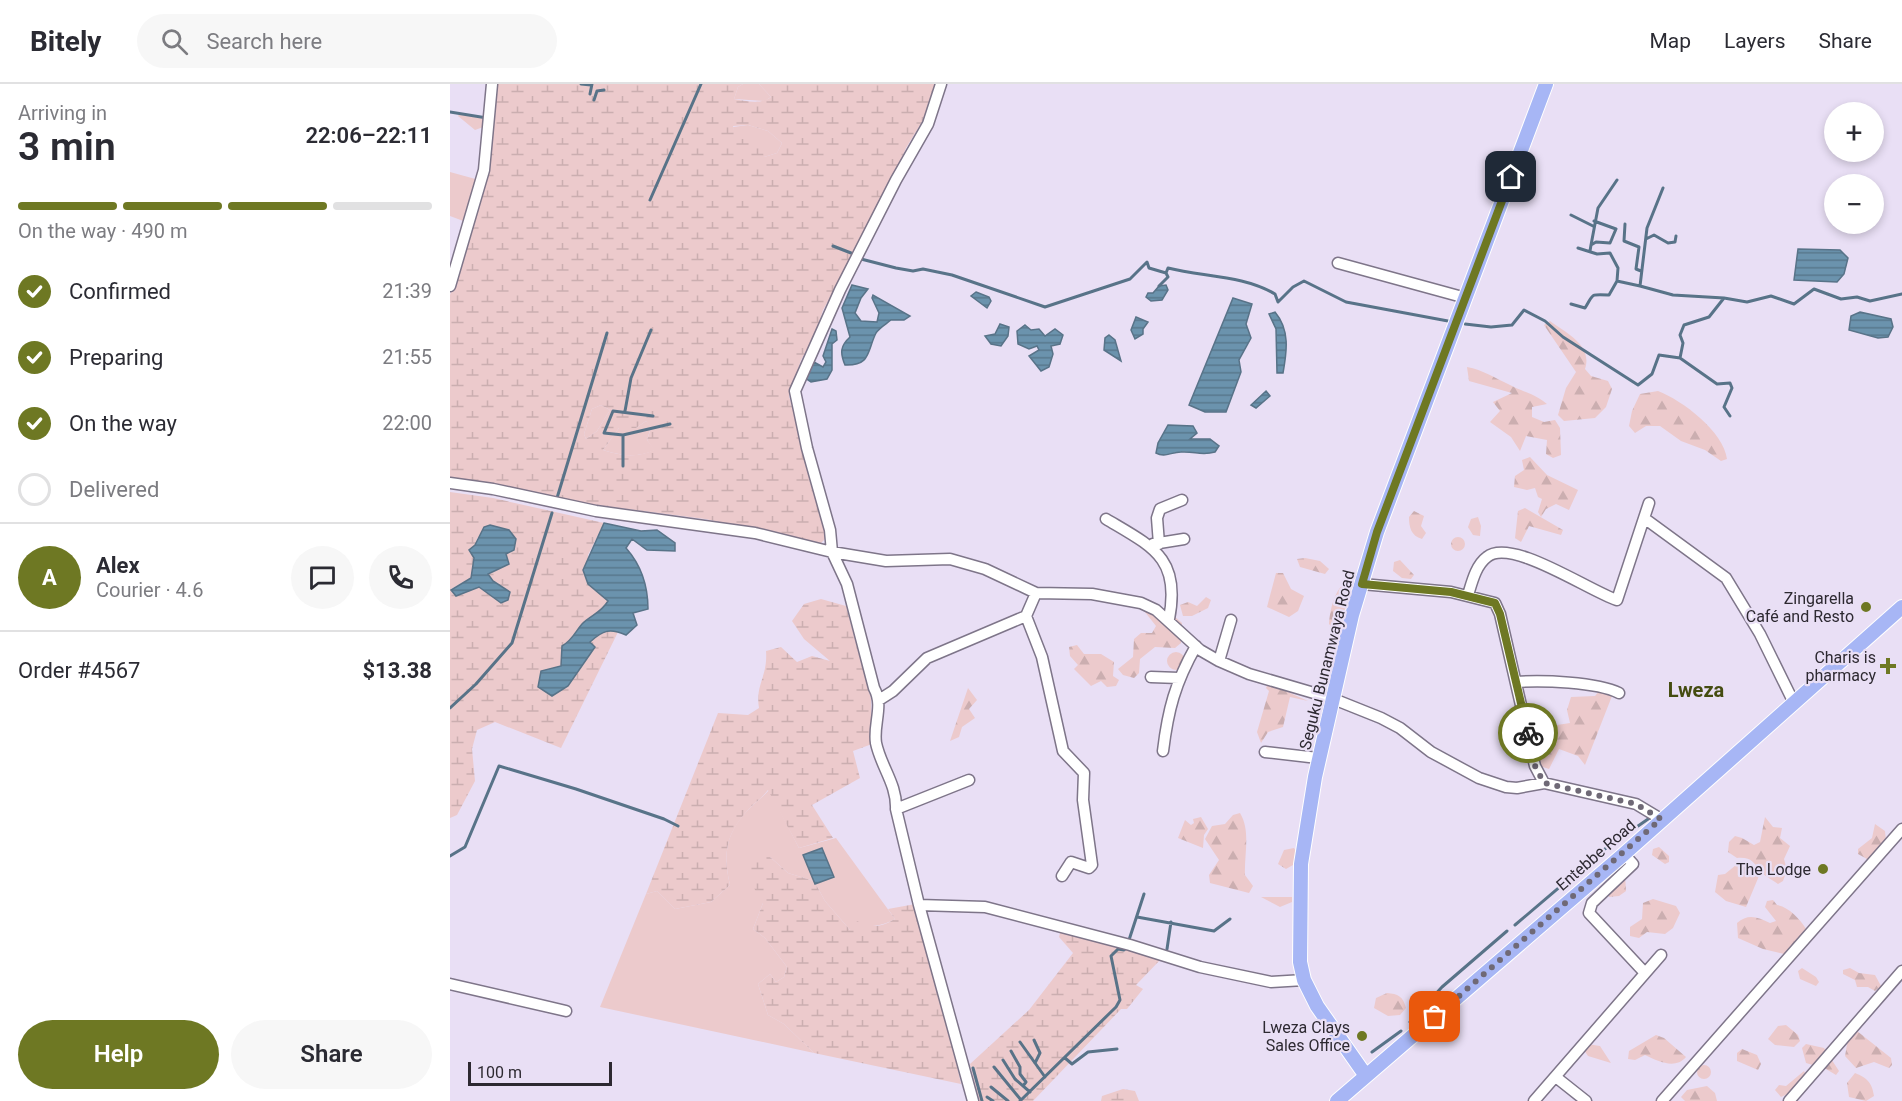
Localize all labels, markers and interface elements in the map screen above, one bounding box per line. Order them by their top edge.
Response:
search box [137,14,557,68]
text: Bitely [30,25,101,58]
icon: search [158,25,191,58]
text: Search here [206,29,322,54]
text: Map [1649,29,1691,53]
text: Layers [1724,29,1785,53]
text: Share [1818,29,1872,53]
text: Arriving in [18,101,107,125]
map controls [1824,102,1884,234]
button: + [1824,102,1884,162]
text: 22:06–22:11 [305,123,432,148]
text: 3 min [18,124,116,170]
pin [1485,151,1536,202]
icon: home [1494,160,1527,193]
button: − [1824,174,1884,234]
text: On the way · 490 m [18,219,187,243]
icon: check [18,275,51,308]
text: Confirmed [69,279,171,304]
text: 21:39 [382,279,432,303]
icon: check [18,341,51,374]
text: Preparing [69,345,163,370]
text: 21:55 [382,345,432,369]
icon: check [18,407,51,440]
text: On the way [69,411,177,436]
text: 22:00 [382,411,432,435]
text: Delivered [69,477,159,502]
button: chat [291,546,354,609]
button: phone [369,546,432,609]
text: Alex [96,553,140,578]
text: A [42,565,57,590]
street label: Seguku Bunamwaya Road [1295,568,1359,752]
text: Courier · 4.6 [96,578,203,602]
place label: Zingarella Café and Resto [1746,589,1854,626]
marker: Zingarella Café and Resto [1859,600,1873,614]
place label: Charis is pharmacy [1805,648,1876,685]
text: Order #4567 [18,658,140,683]
text: $13.38 [363,658,432,683]
marker: Charis is pharmacy [1881,659,1895,673]
district label: Lweza [1668,678,1725,702]
courier [1498,703,1558,763]
icon: bike [1512,717,1545,750]
street label: Entebbe Road [1552,815,1640,895]
place label: The Lodge [1736,860,1811,879]
marker: The Lodge [1816,862,1830,876]
pin [1409,991,1460,1042]
icon: bag [1418,1000,1451,1033]
place label: Lweza Clays Sales Office [1262,1018,1350,1055]
button: Help [18,1020,219,1089]
button: Share [231,1020,432,1089]
marker: Lweza Clays Sales Office [1355,1029,1369,1043]
scale bar [468,1059,612,1086]
text: 100 m [477,1063,522,1082]

